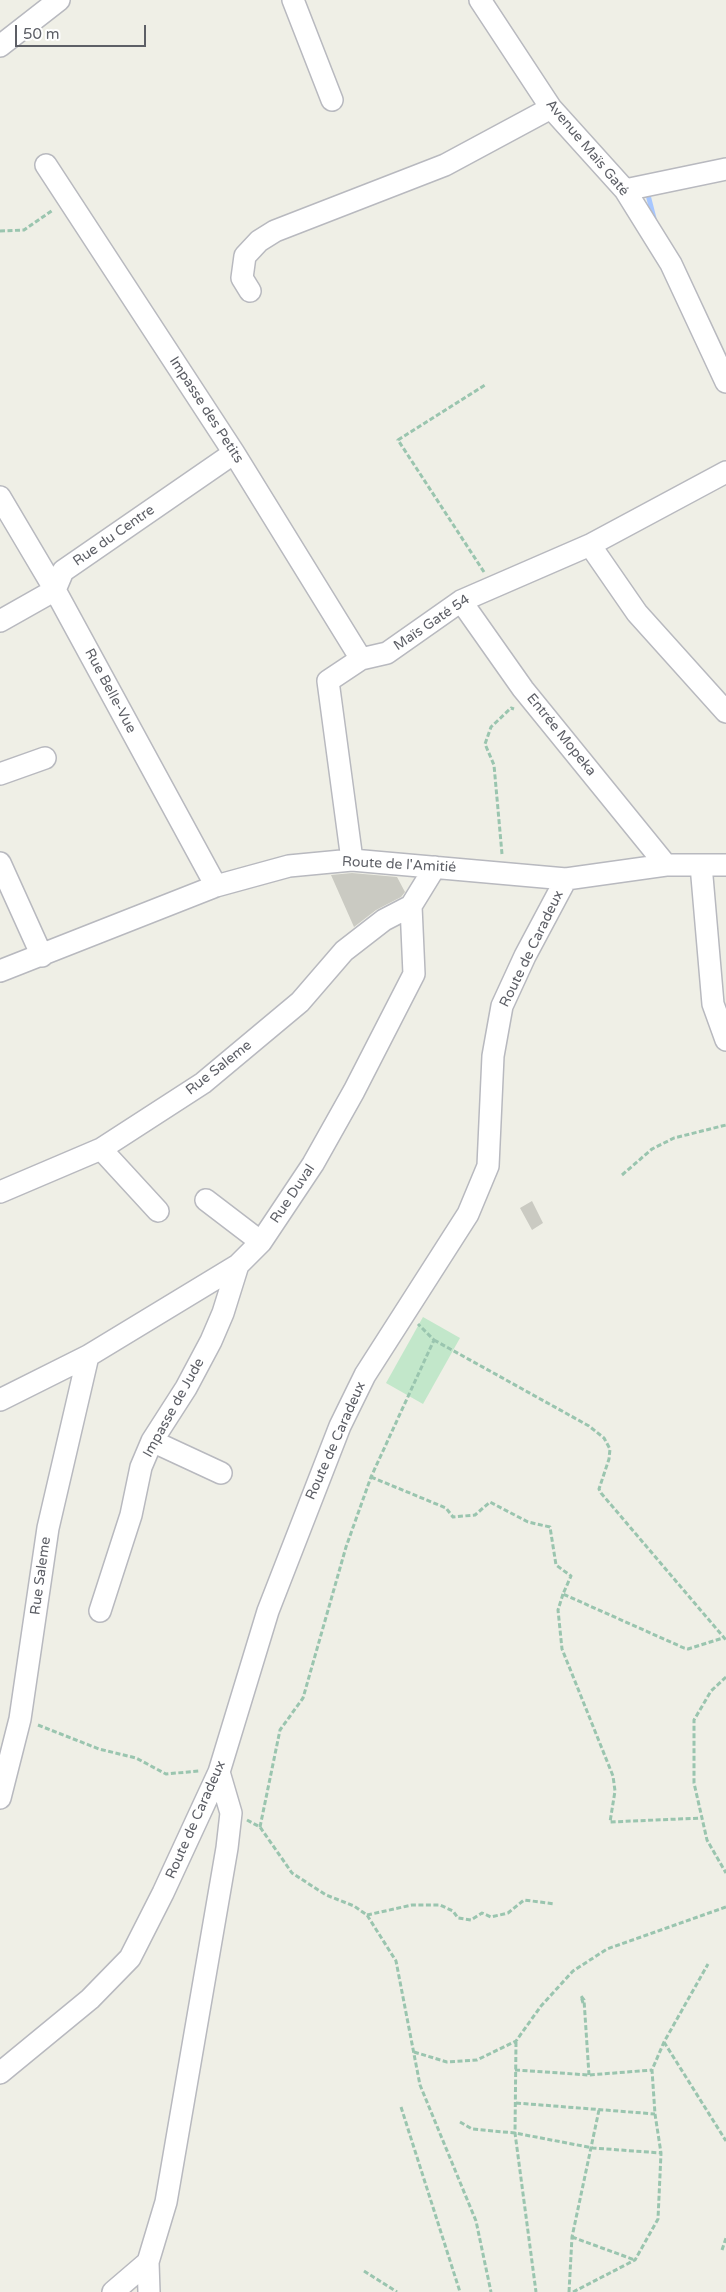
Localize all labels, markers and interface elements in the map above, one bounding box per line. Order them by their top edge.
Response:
scale bar [18,15,149,47]
text: 50 m [23,25,60,43]
street label: Avenue Maïs Gaté [542,96,632,200]
street label: Impasse des Petits [165,354,247,466]
street label: Rue du Centre [70,502,158,570]
street label: Maïs Gaté 54 [391,591,473,655]
street label: Rue Belle-Vue [81,646,139,736]
street label: Entrée Mopeka [523,690,599,780]
street label: Route de l'Amitié [342,854,456,876]
street label: Route de Caradeux [496,888,568,1010]
street label: Rue Saleme [183,1037,255,1099]
street label: Rue Duval [267,1161,319,1227]
street label: Impasse de Jude [140,1356,208,1460]
street label: Route de Caradeux [302,1379,370,1503]
street label: Rue Saleme [27,1536,55,1616]
street label: Route de Caradeux [162,1758,230,1882]

